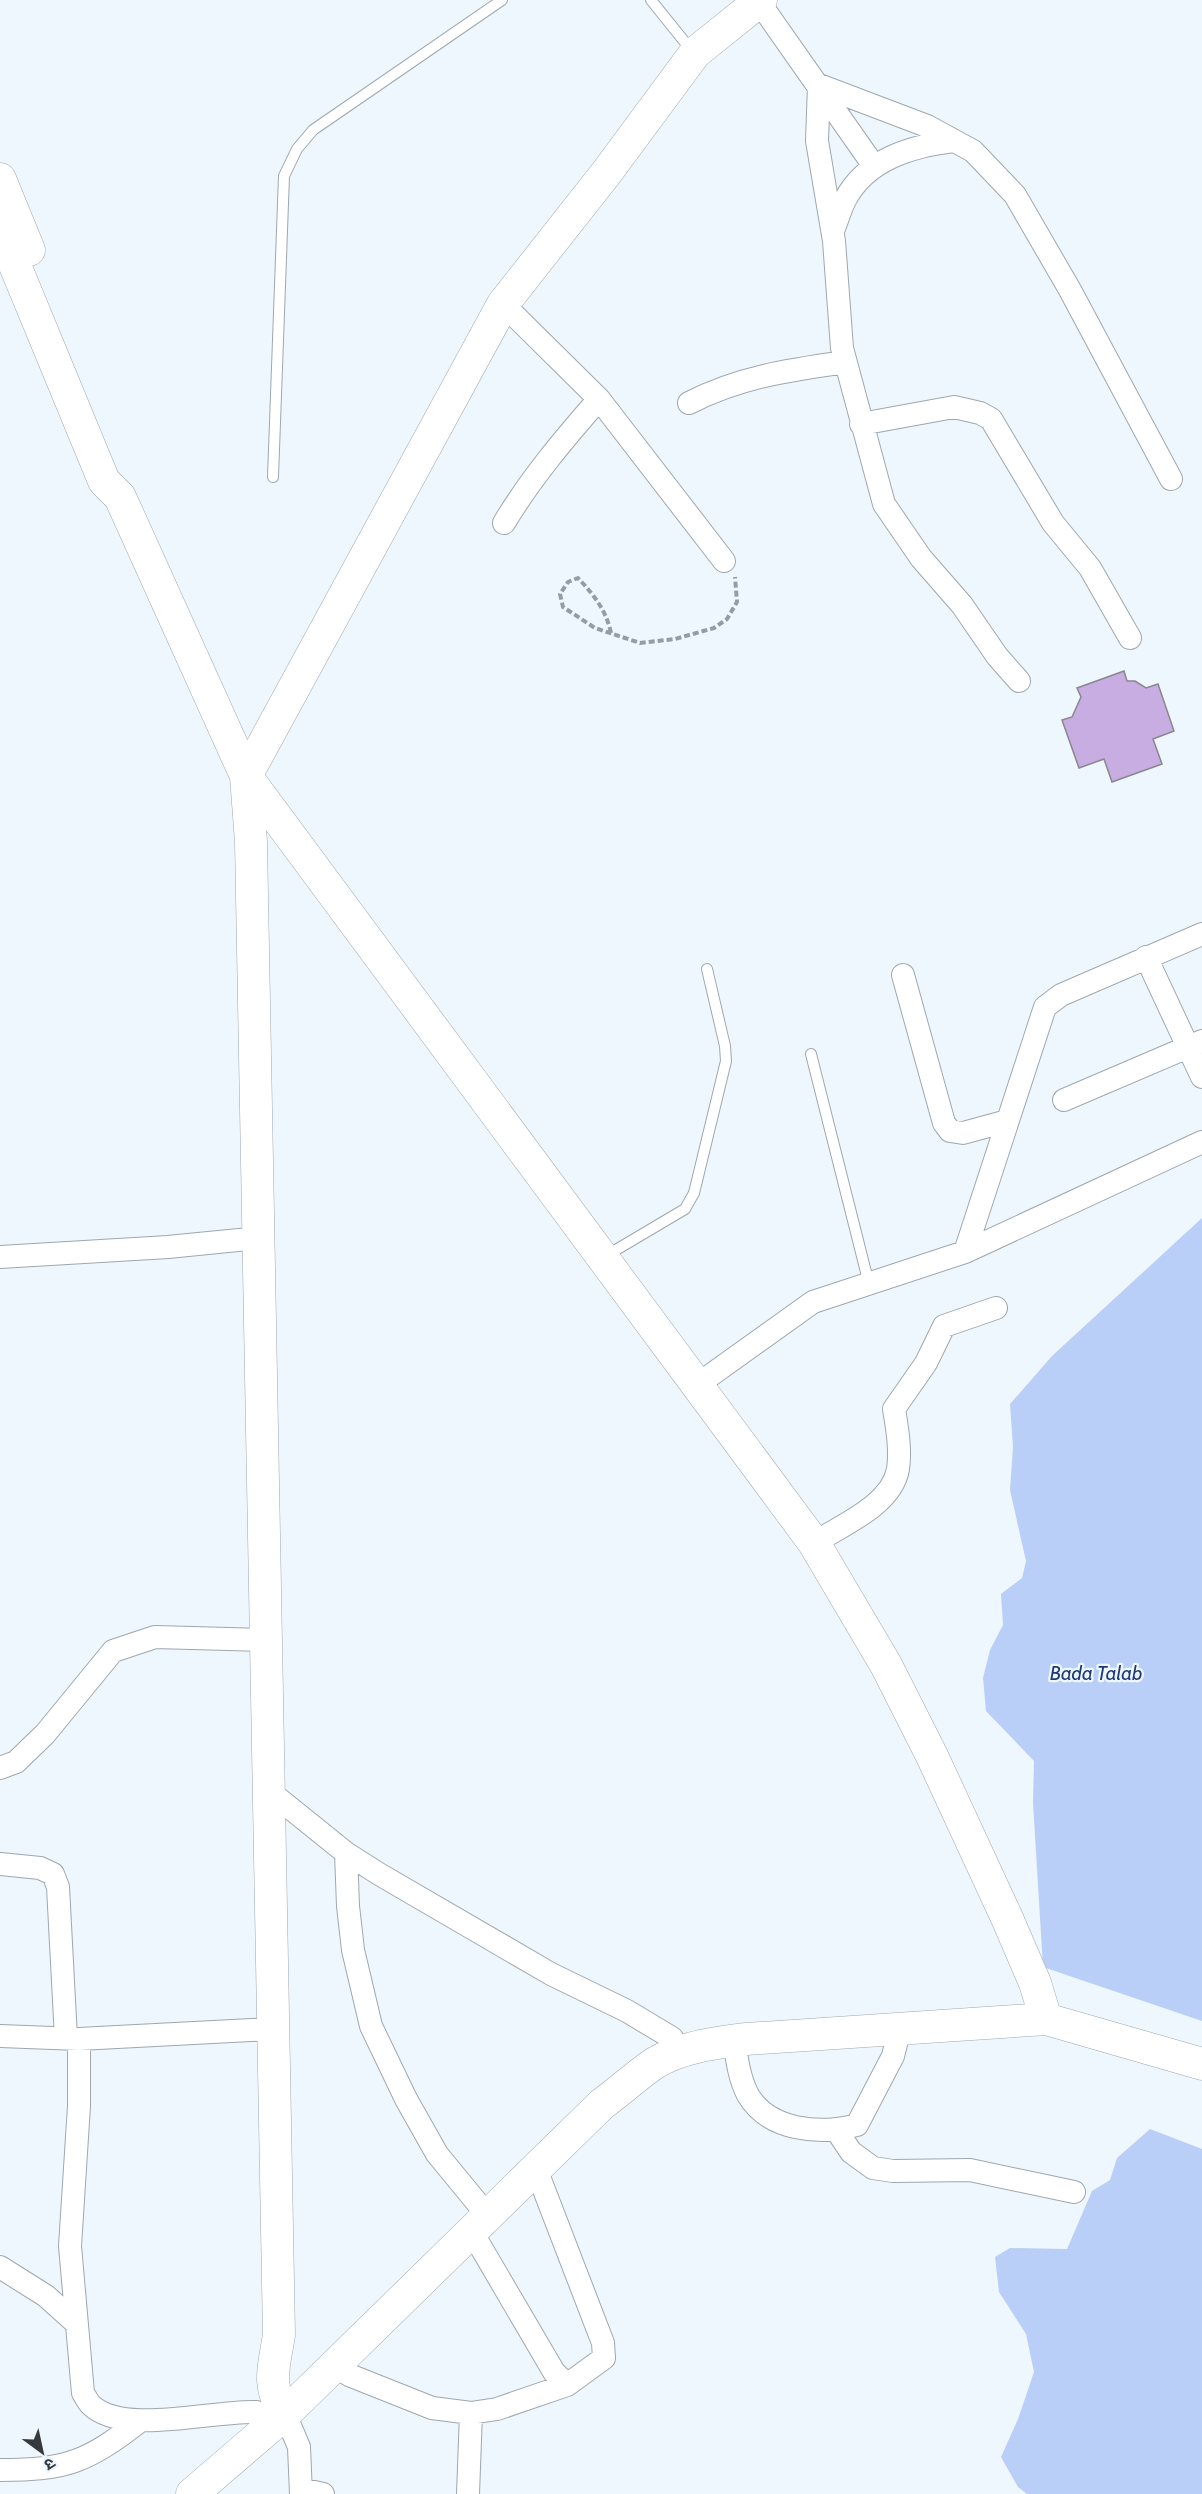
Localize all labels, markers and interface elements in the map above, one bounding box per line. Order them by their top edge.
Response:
water label: Bada Talab [1050,1661,1142,1685]
north arrow [12,2422,72,2482]
text: उ [40,2454,59,2475]

